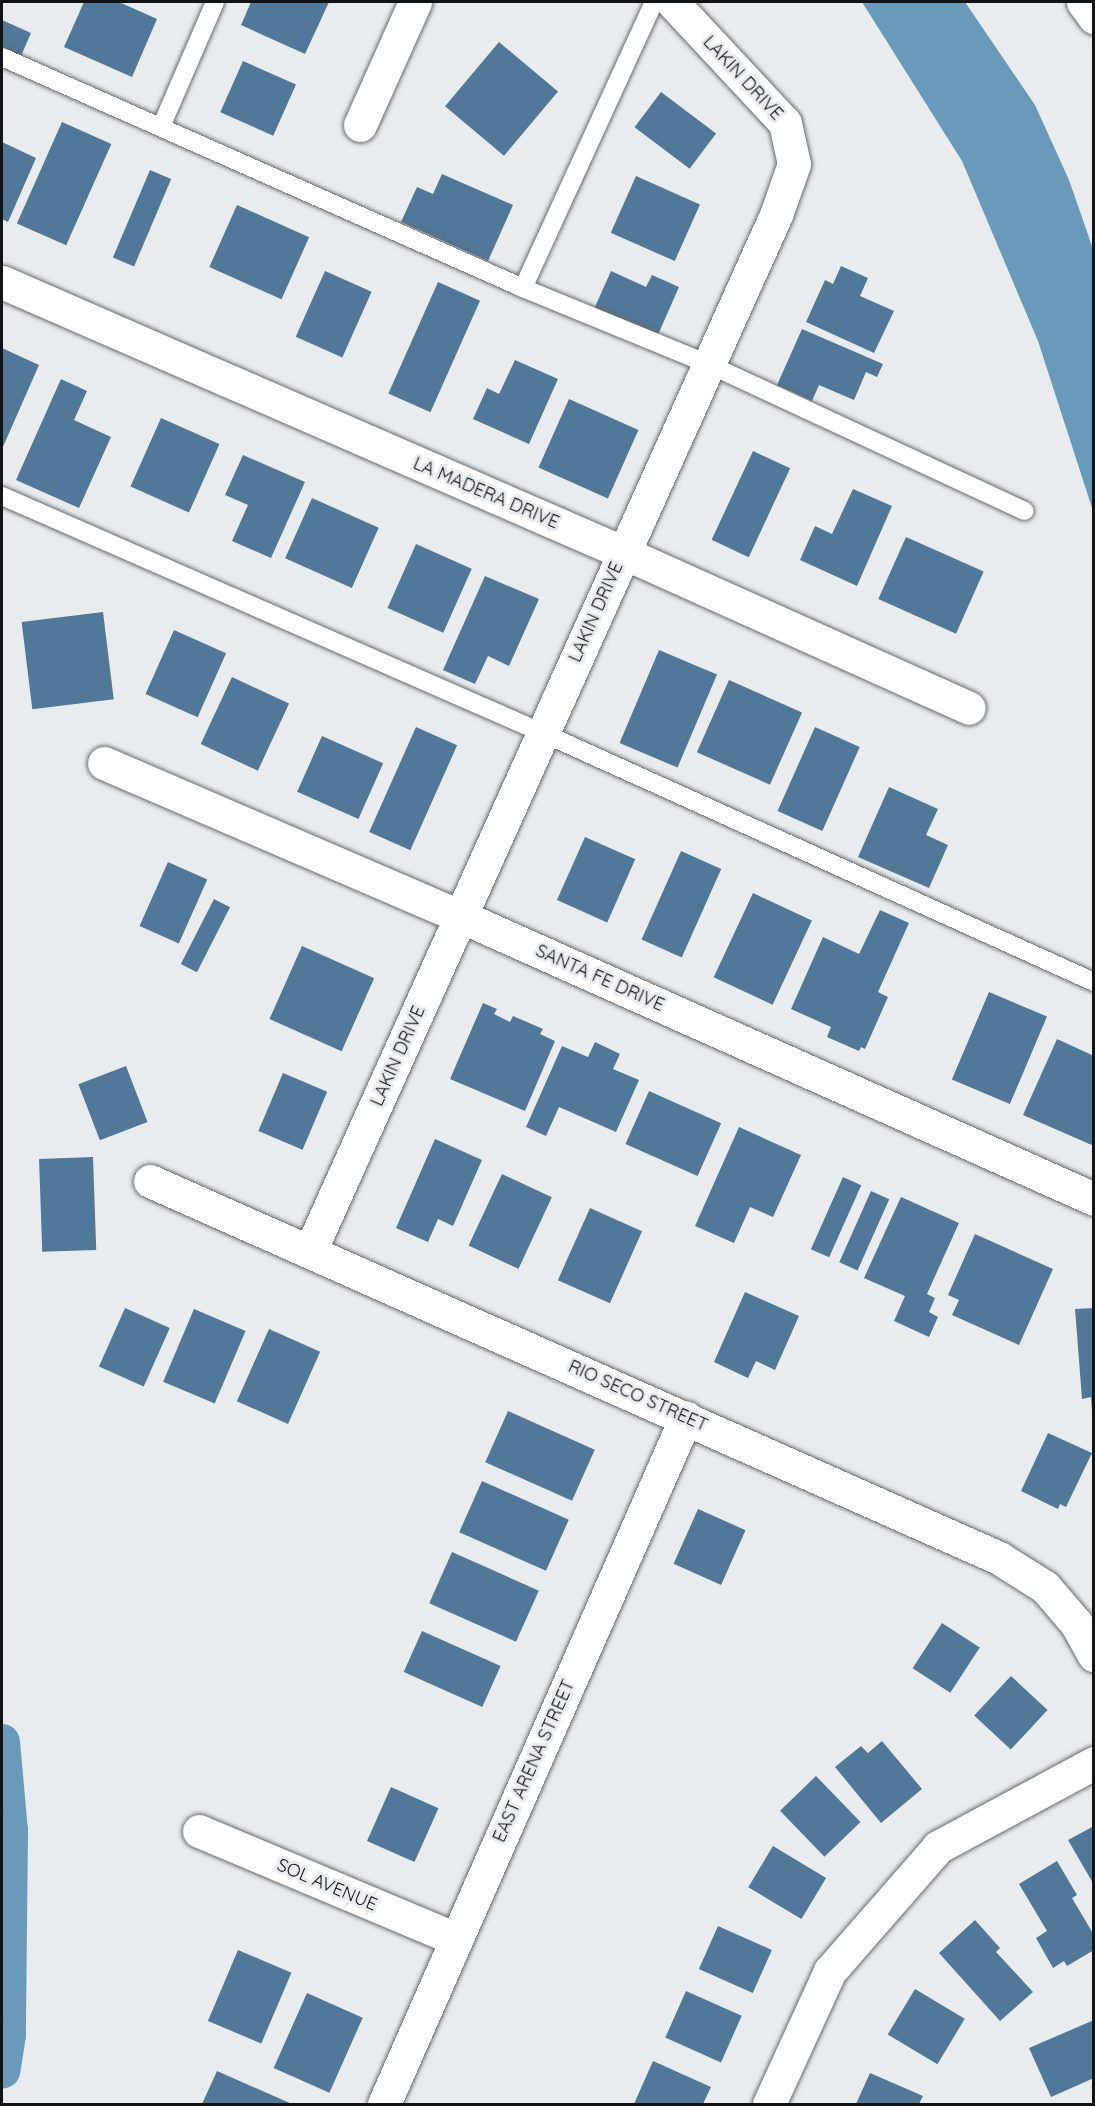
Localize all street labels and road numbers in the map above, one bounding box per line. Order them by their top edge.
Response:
street label: LAKIN DRIVE [698,31,788,125]
street label: LA MADERA DRIVE [410,453,562,533]
street label: LAKIN DRIVE [564,558,628,666]
street label: SANTA FE DRIVE [532,940,668,1016]
street label: LAKIN DRIVE [366,1002,430,1110]
street label: RIO SECO STREET [565,1356,711,1436]
street label: EAST ARENA STREET [488,1676,580,1846]
street label: SOL AVENUE [274,1854,380,1916]

